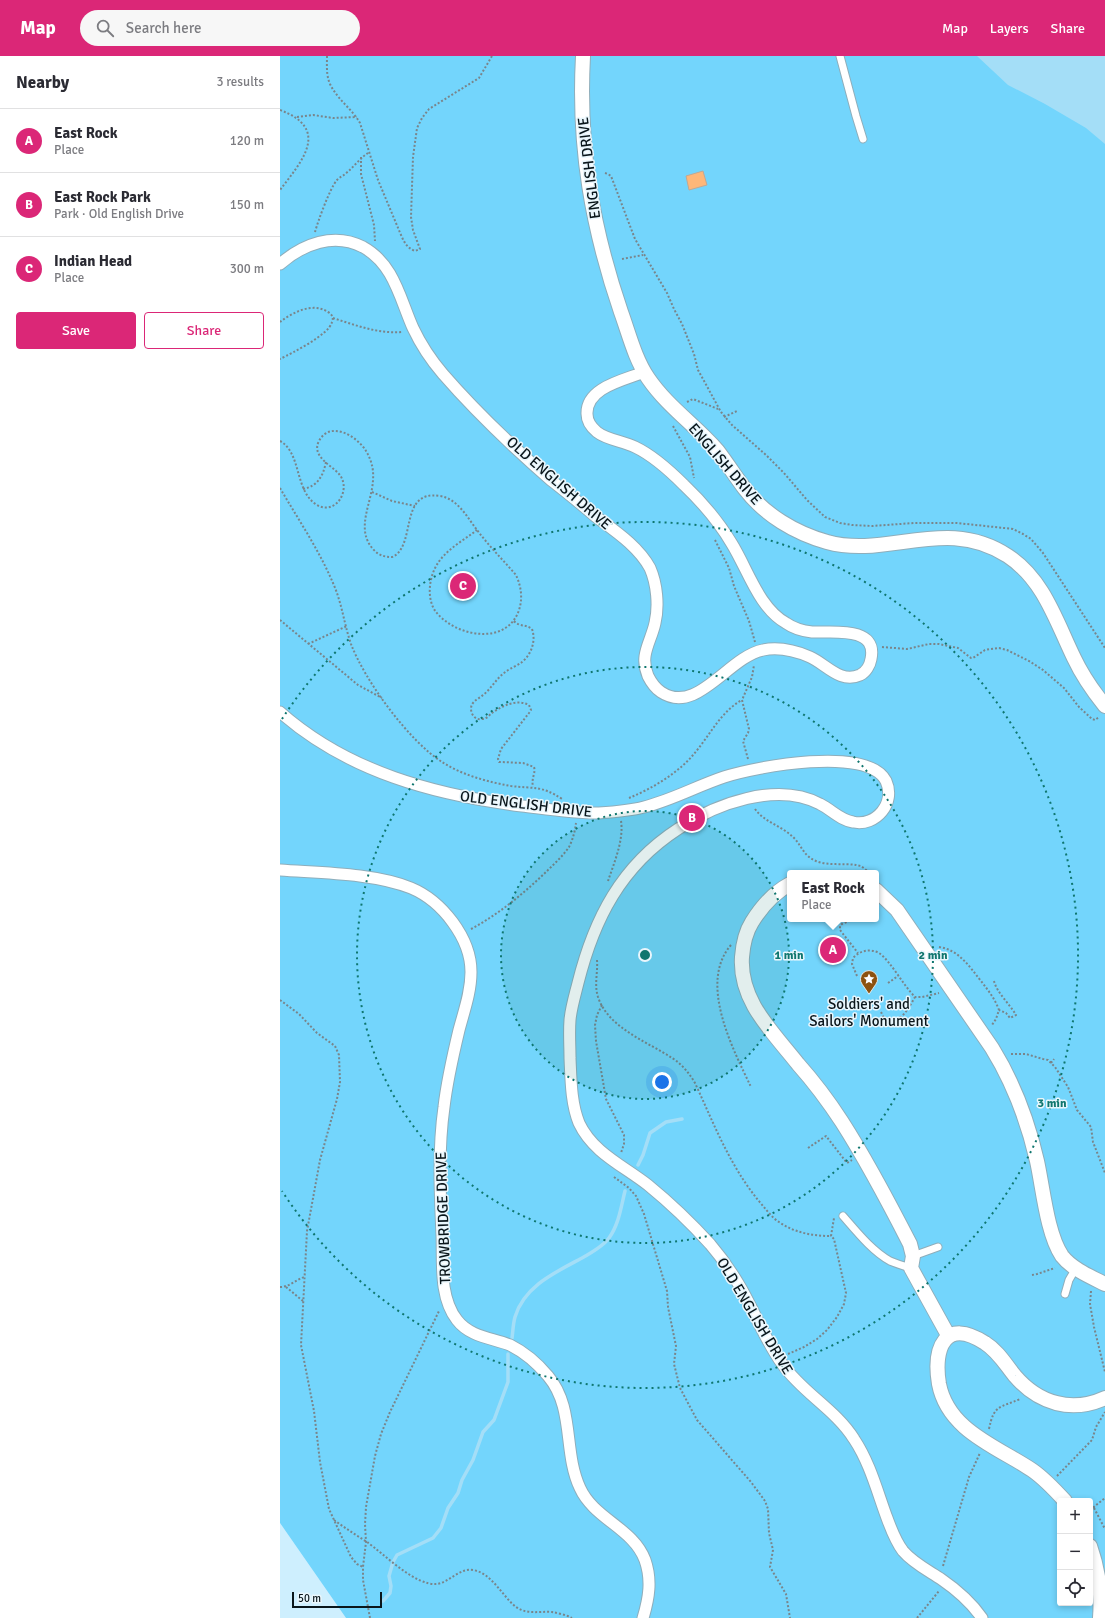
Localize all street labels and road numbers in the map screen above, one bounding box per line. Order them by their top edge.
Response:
street label: ENGLISH DRIVE [574,116,604,220]
street label: ENGLISH DRIVE [685,419,765,509]
street label: OLD ENGLISH DRIVE [503,433,615,533]
street label: OLD ENGLISH DRIVE [459,787,593,821]
street label: TROWBRIDGE DRIVE [432,1151,454,1285]
street label: OLD ENGLISH DRIVE [713,1254,797,1378]

